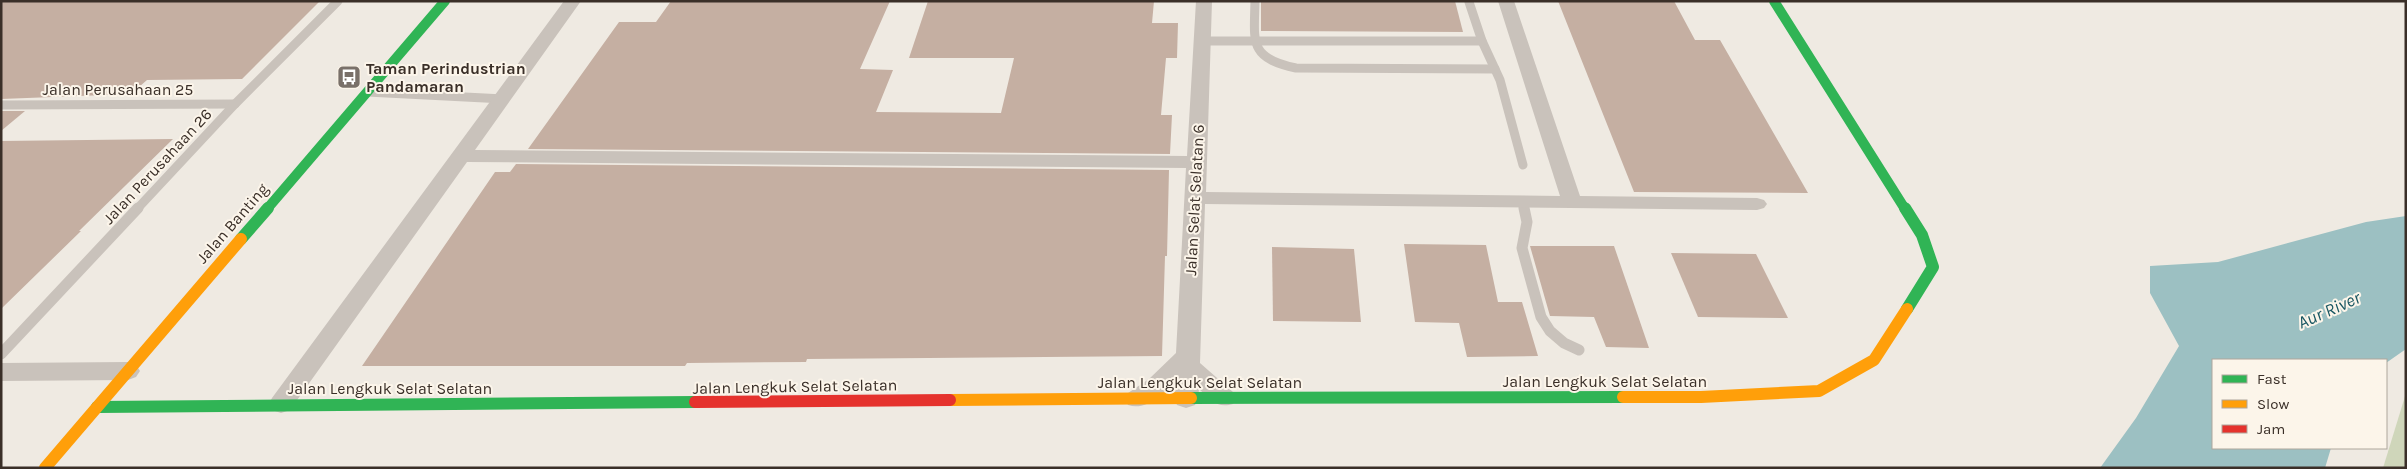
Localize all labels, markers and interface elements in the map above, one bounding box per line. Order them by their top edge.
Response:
place label: Taman Perindustrian Pandamaran [366,59,526,96]
bus stop icon: Taman Perindustrian Pandamaran [336,64,362,90]
street label: Jalan Perusahaan 25 [43,80,193,99]
street label: Jalan Perusahaan 26 [99,105,216,228]
street label: Jalan Selat Selatan 6 [1181,124,1208,276]
street label: Jalan Banting [192,179,272,267]
water label: Aur River [2294,286,2365,334]
legend [2212,359,2387,449]
text: Fast [2257,370,2287,388]
street label: Jalan Lengkuk Selat Selatan [1503,372,1707,391]
street label: Jalan Lengkuk Selat Selatan [1098,373,1302,392]
street label: Jalan Lengkuk Selat Selatan [693,375,897,398]
street label: Jalan Lengkuk Selat Selatan [288,379,492,398]
text: Slow [2257,395,2289,413]
text: Jam [2257,420,2285,438]

